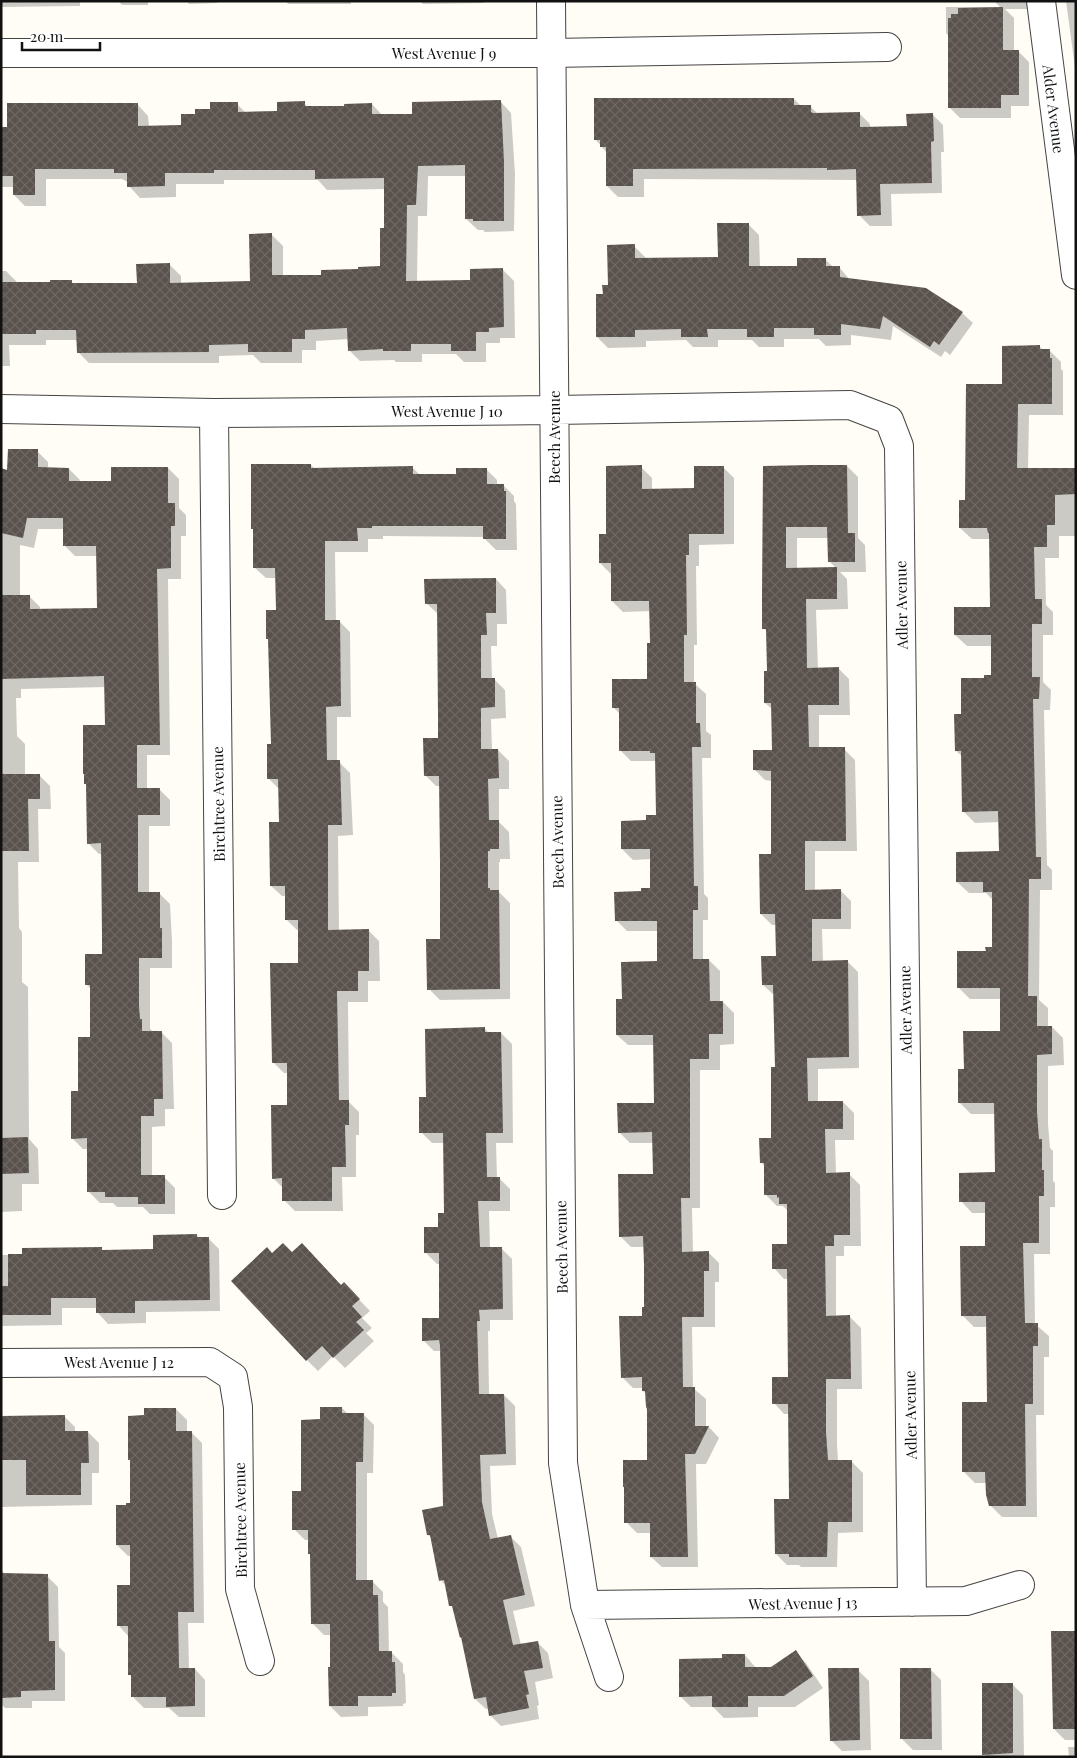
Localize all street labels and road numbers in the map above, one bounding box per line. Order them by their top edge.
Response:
street label: West Avenue J 9 [391,43,496,63]
street label: Alder Avenue [1039,63,1069,154]
street label: Beech Avenue [544,390,564,484]
street label: West Avenue J 10 [390,401,503,421]
street label: Adler Avenue [890,560,912,651]
street label: Birchtree Avenue [207,746,229,862]
street label: Beech Avenue [546,795,568,889]
street label: Adler Avenue [894,965,916,1056]
street label: Beech Avenue [550,1200,572,1294]
street label: West Avenue J 12 [63,1352,174,1372]
street label: Adler Avenue [899,1370,921,1461]
street label: Birchtree Avenue [229,1462,251,1578]
street label: West Avenue J 13 [747,1592,858,1614]

